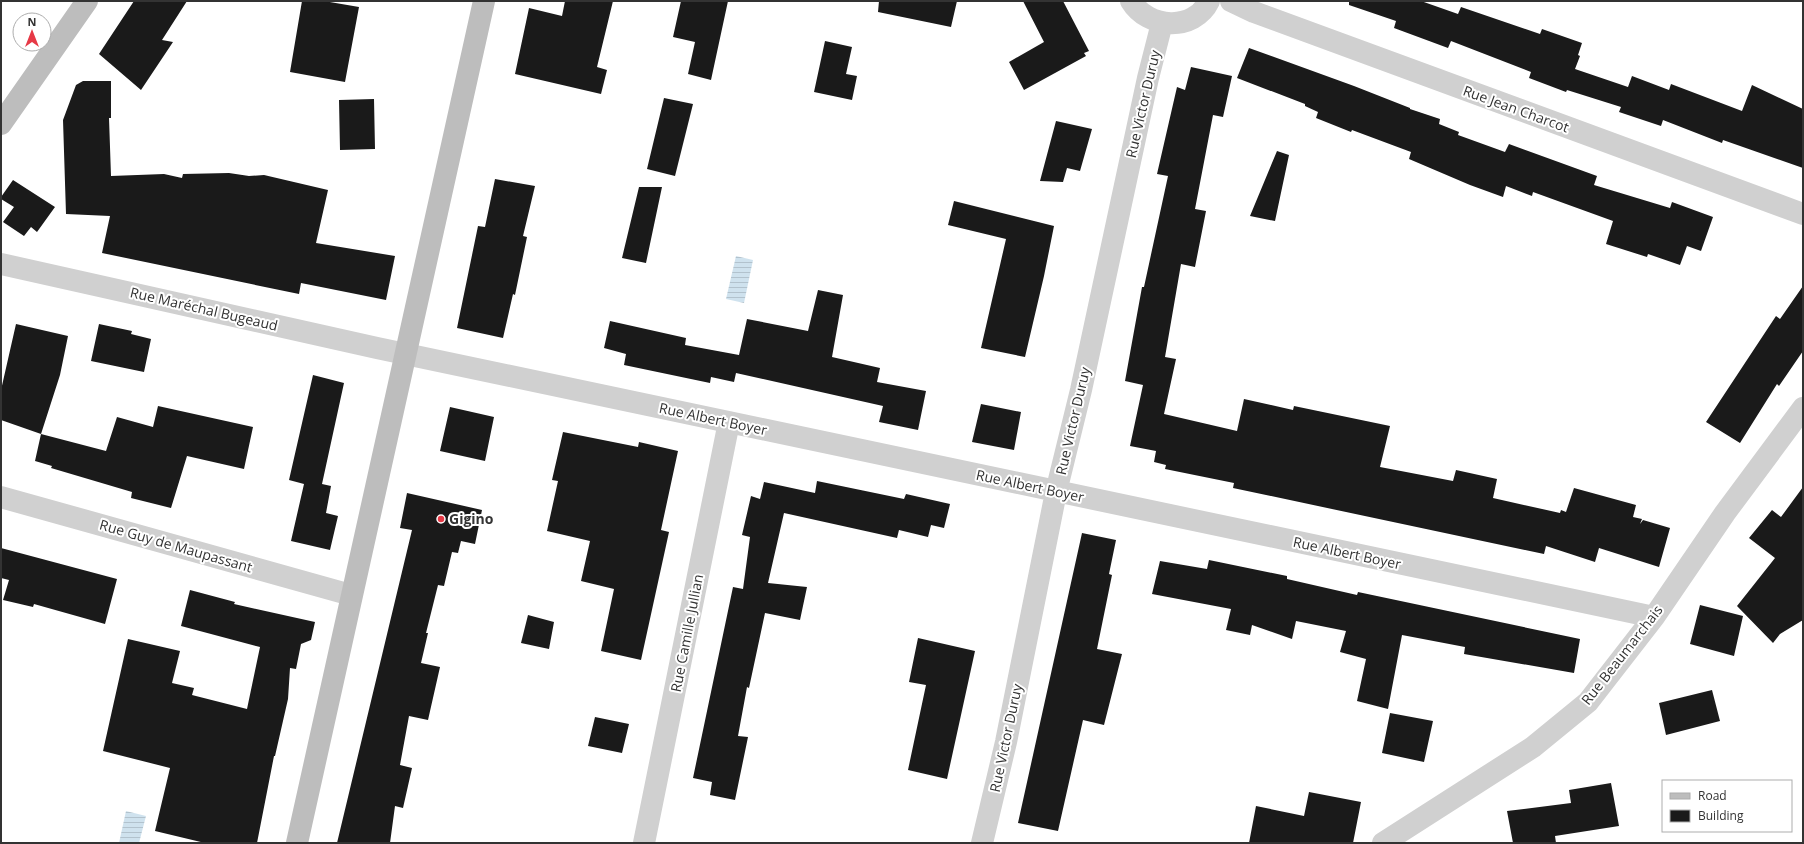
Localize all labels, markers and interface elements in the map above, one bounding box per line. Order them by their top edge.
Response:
north arrow [12,12,52,52]
text: N [28,14,36,29]
street label: Rue Victor Duruy [1121,47,1164,160]
street label: Rue Jean Charcot [1461,81,1572,137]
street label: Rue Maréchal Bugeaud [128,282,280,335]
street label: Rue Victor Duruy [1051,364,1094,477]
street label: Rue Albert Boyer [657,398,769,439]
street label: Rue Albert Boyer [974,465,1086,506]
place label: Gigino [449,509,494,528]
marker: Gigino [436,514,446,524]
street label: Rue Guy de Maupassant [97,515,255,576]
street label: Rue Albert Boyer [1291,532,1403,573]
street label: Rue Camille Jullian [666,572,707,693]
street label: Rue Beaumarchais [1577,601,1667,709]
street label: Rue Victor Duruy [985,681,1026,794]
legend [1662,780,1792,832]
text: Road [1698,787,1727,804]
text: Building [1698,807,1744,824]

